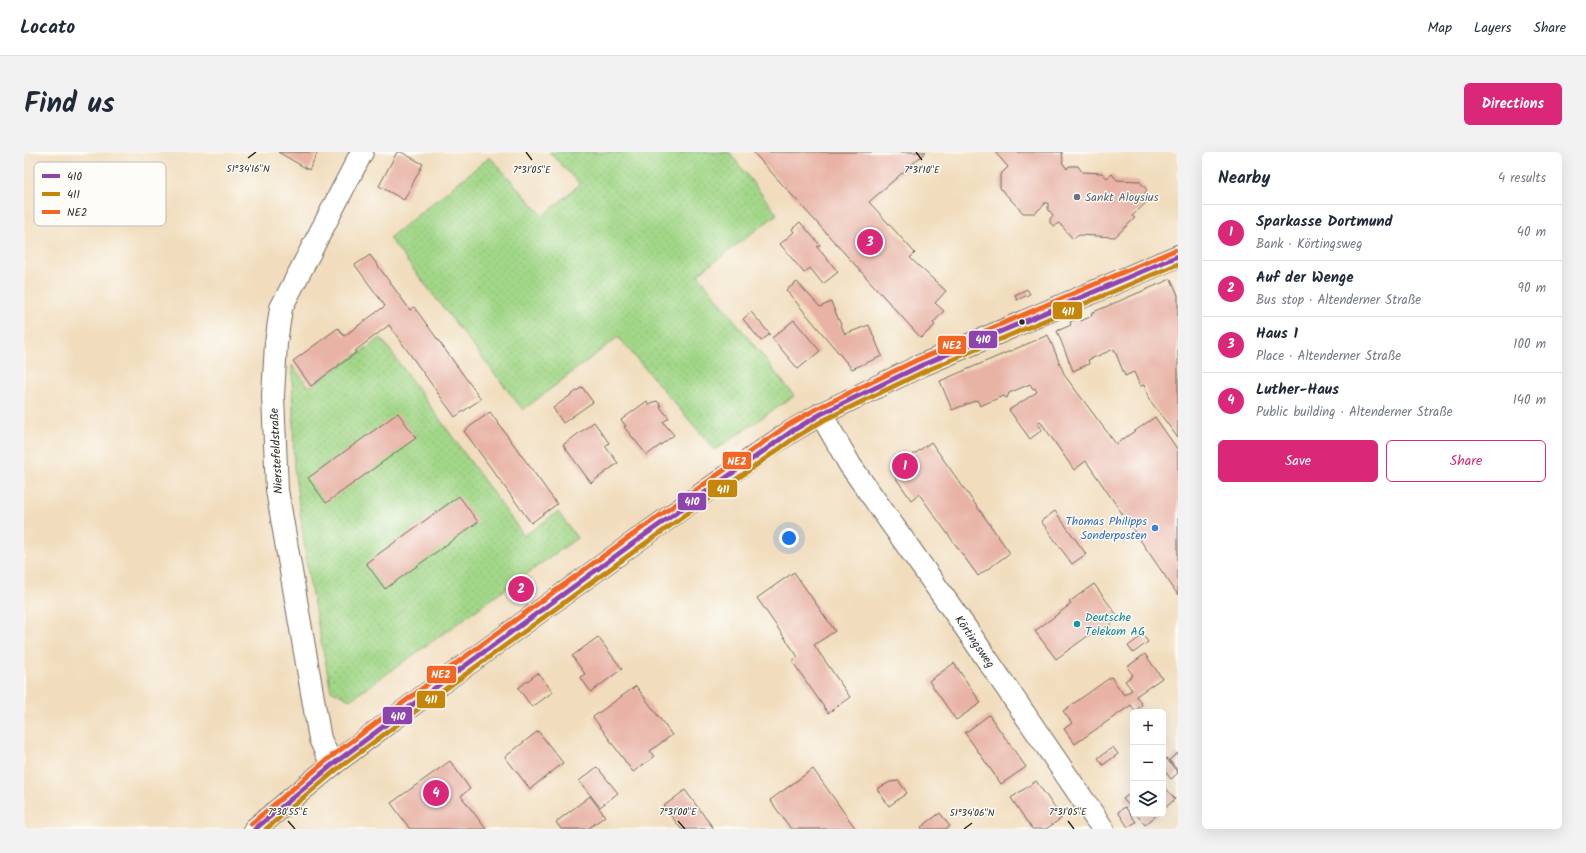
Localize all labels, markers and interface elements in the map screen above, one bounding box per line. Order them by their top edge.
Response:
text: Locato [20,13,75,43]
text: Map [1428,17,1452,39]
text: Layers [1474,17,1512,39]
text: Share [1534,17,1566,39]
text: Find us [24,82,115,127]
button: Directions [1464,83,1562,125]
text: 51°34'16"N [226,161,270,177]
legend [34,162,166,226]
text: 7°31'05"E [513,162,552,178]
text: 7°31'10"E [904,162,941,178]
text: Nearby [1218,165,1270,192]
text: 410 [67,168,83,186]
text: 4 results [1498,168,1546,189]
text: 411 [67,186,80,204]
place label: Sankt Aloysius [1085,188,1159,207]
marker: Sankt Aloysius [1072,192,1082,202]
text: NE2 [67,204,87,222]
text: Sparkasse Dortmund [1256,210,1393,234]
text: 1 [1229,222,1233,243]
text: 40 m [1517,222,1546,243]
pin: 3 [857,227,883,257]
text: Bank · Körtingsweg [1256,234,1362,255]
text: Auf der Wenge [1256,266,1354,290]
text: 2 [1227,278,1235,299]
text: 90 m [1518,278,1546,299]
text: Bus stop · Altenderner Straße [1256,290,1421,311]
line badge: 411 [1052,301,1083,320]
text: 411 [1062,303,1075,321]
unlabelled marker [1017,317,1027,327]
text: Haus 1 [1256,322,1298,346]
line badge: 410 [968,330,998,349]
text: 410 [976,331,991,349]
text: 3 [1227,334,1235,355]
text: 100 m [1513,334,1546,355]
line badge: NE2 [937,335,967,355]
text: NE2 [942,337,962,355]
text: Place · Altenderner Straße [1256,346,1401,367]
text: Luther-Haus [1256,378,1339,402]
text: 4 [1227,390,1235,411]
text: 140 m [1513,390,1546,411]
text: Public building · Altenderner Straße [1256,402,1453,423]
street label: Nierstefeldstraße [265,407,288,494]
button: Save [1218,440,1378,482]
button: Share [1386,440,1546,482]
line badge: NE2 [722,451,752,470]
pin: 1 [892,451,918,481]
text: NE2 [727,453,747,471]
line badge: 411 [707,479,738,498]
text: 411 [717,481,730,499]
line badge: 410 [677,492,707,511]
text: 410 [685,493,700,511]
place label: Thomas Philipps Sonderposten [1065,512,1147,545]
marker: Thomas Philipps Sonderposten [1150,523,1160,533]
your location [779,528,799,548]
pin: 2 [508,574,534,604]
place label: Deutsche Telekom AG [1085,608,1145,641]
street label: Körtingsweg [950,612,1000,672]
marker: Deutsche Telekom AG [1072,619,1082,629]
line badge: NE2 [426,665,457,684]
text: NE2 [431,666,451,684]
line badge: 411 [416,690,446,709]
text: 411 [425,691,438,709]
line badge: 410 [382,706,413,725]
text: 410 [391,708,406,726]
map controls [1130,709,1166,817]
button: + [1130,709,1166,745]
button: − [1130,745,1166,781]
pin: 4 [423,778,449,808]
button: layers [1130,781,1166,817]
text: 7°30'55"E [268,804,309,820]
text: 7°31'00"E [659,804,698,820]
text: 7°31'05"E [1049,804,1088,820]
text: 51°34'06"N [949,805,995,821]

